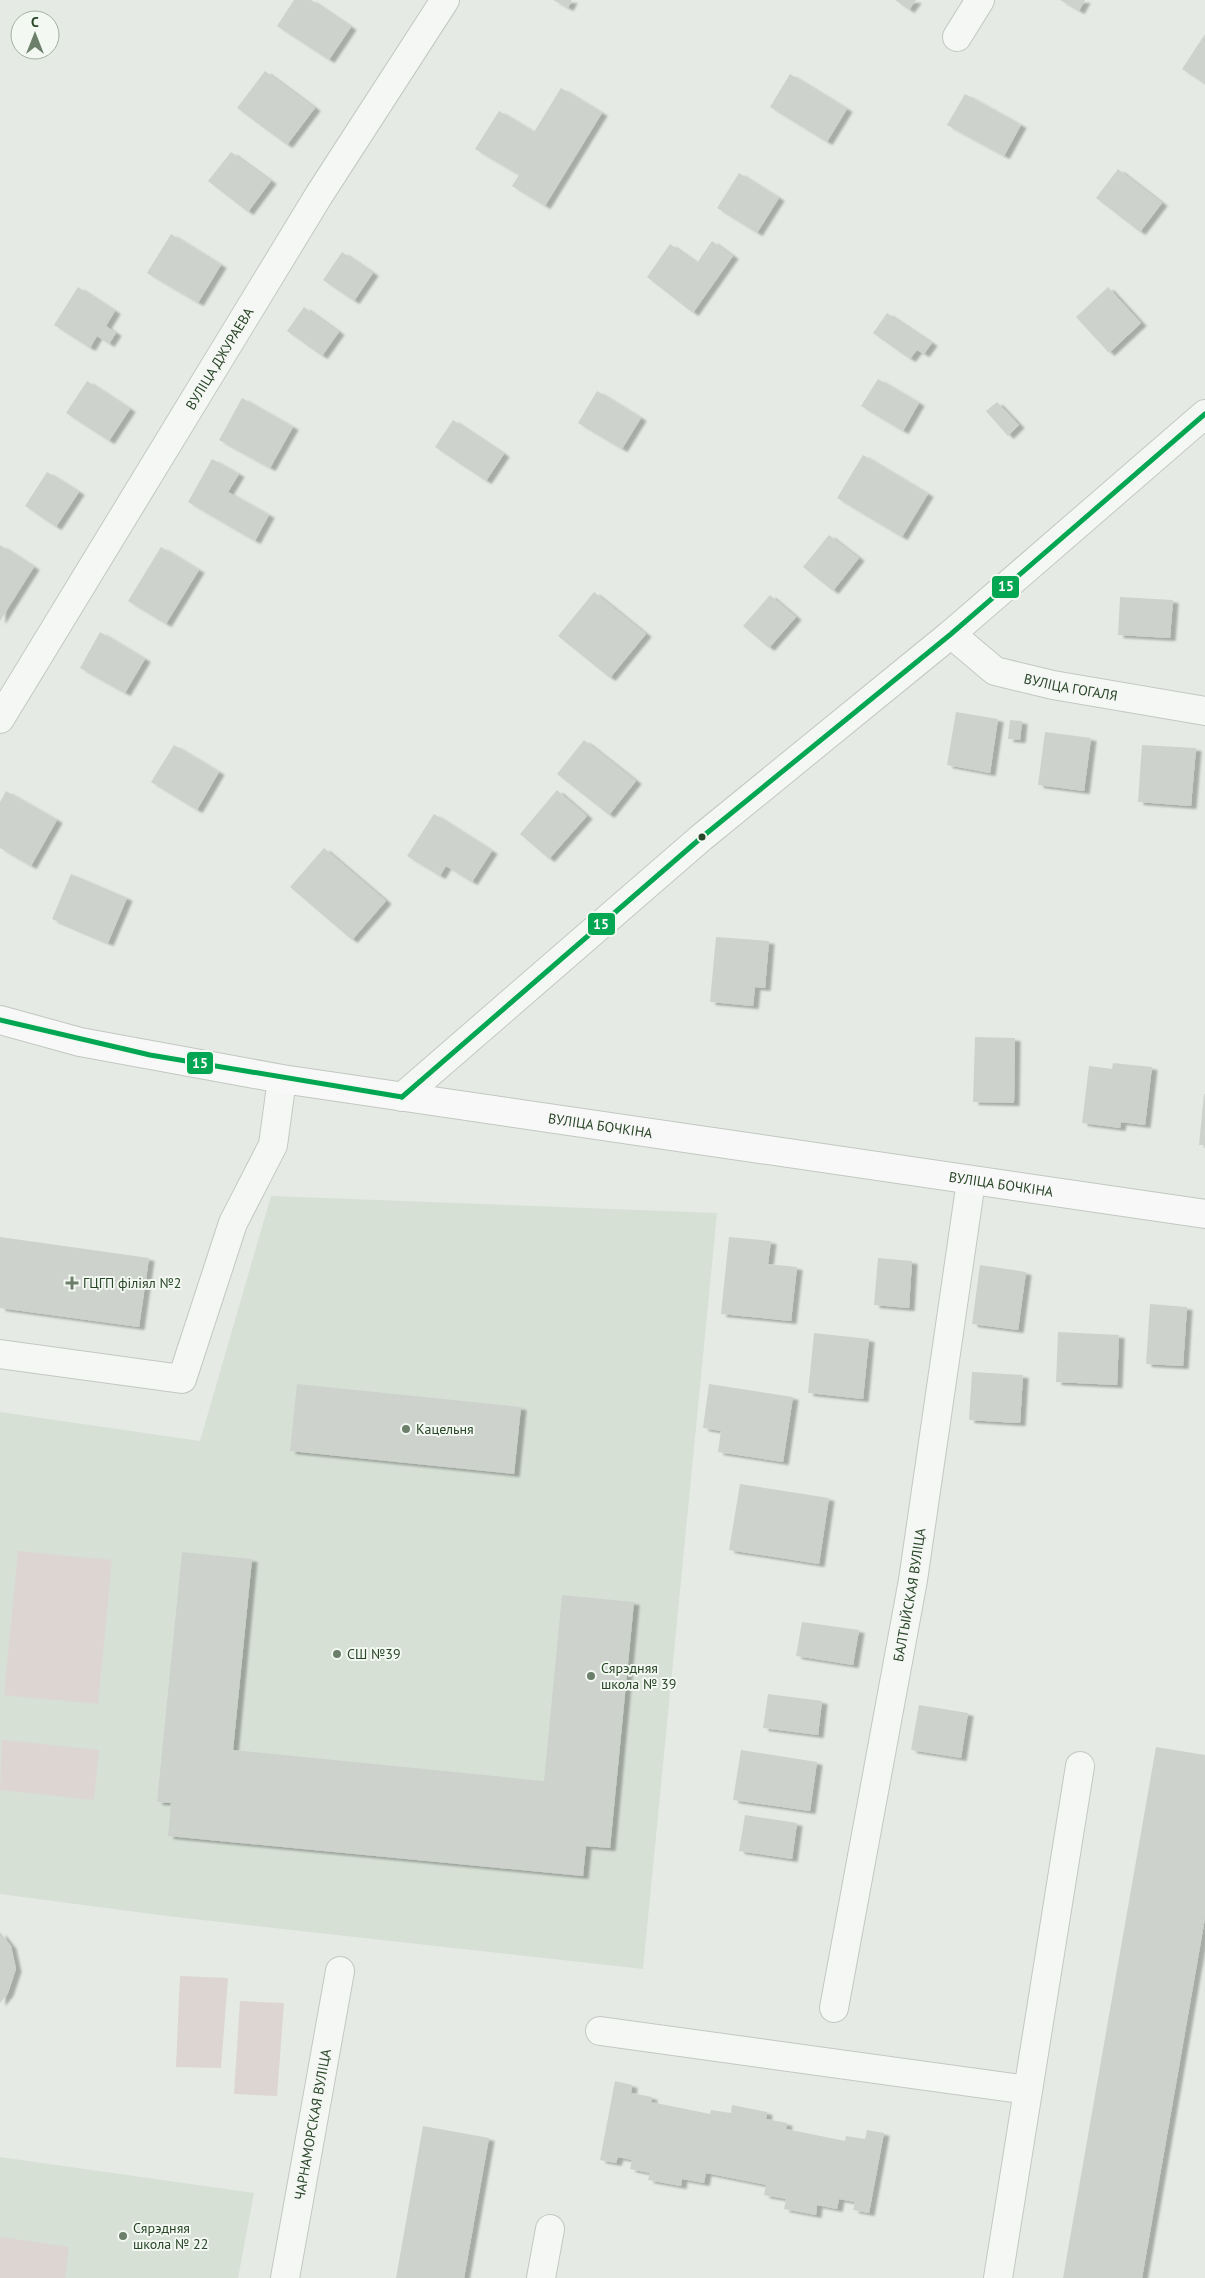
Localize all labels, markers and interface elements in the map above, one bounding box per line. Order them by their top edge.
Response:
north arrow [10,10,60,60]
text: С [31,13,39,31]
street label: ВУЛІЦА ДЖУРАЕВА [181,303,258,413]
line badge: 15 [991,575,1020,599]
text: 15 [998,577,1014,595]
street label: ВУЛІЦА ГОГАЛЯ [1022,669,1119,705]
unlabelled marker [697,832,707,842]
line badge: 15 [587,912,616,936]
text: 15 [593,915,609,933]
line badge: 15 [186,1051,214,1075]
text: 15 [192,1054,208,1072]
street label: ВУЛІЦА БОЧКІНА [547,1109,654,1142]
street label: ВУЛІЦА БОЧКІНА [948,1168,1055,1201]
place label: ГЦГП філіял №2 [83,1274,181,1292]
marker: ГЦГП філіял №2 [65,1276,79,1290]
place label: Кацельня [416,1420,474,1438]
marker: Кацельня [400,1423,412,1435]
street label: БАЛТЫЙСКАЯ ВУЛІЦА [889,1526,930,1663]
place label: СШ №39 [347,1645,401,1663]
marker: СШ №39 [331,1648,343,1660]
place label: Сярэдняя школа № 39 [601,1659,676,1693]
marker: Сярэдняя школа № 39 [585,1670,597,1682]
street label: ЧАРНАМОРСКАЯ ВУЛІЦА [290,2047,335,2201]
place label: Сярэдняя школа № 22 [133,2219,208,2253]
marker: Сярэдняя школа № 22 [117,2230,129,2242]

